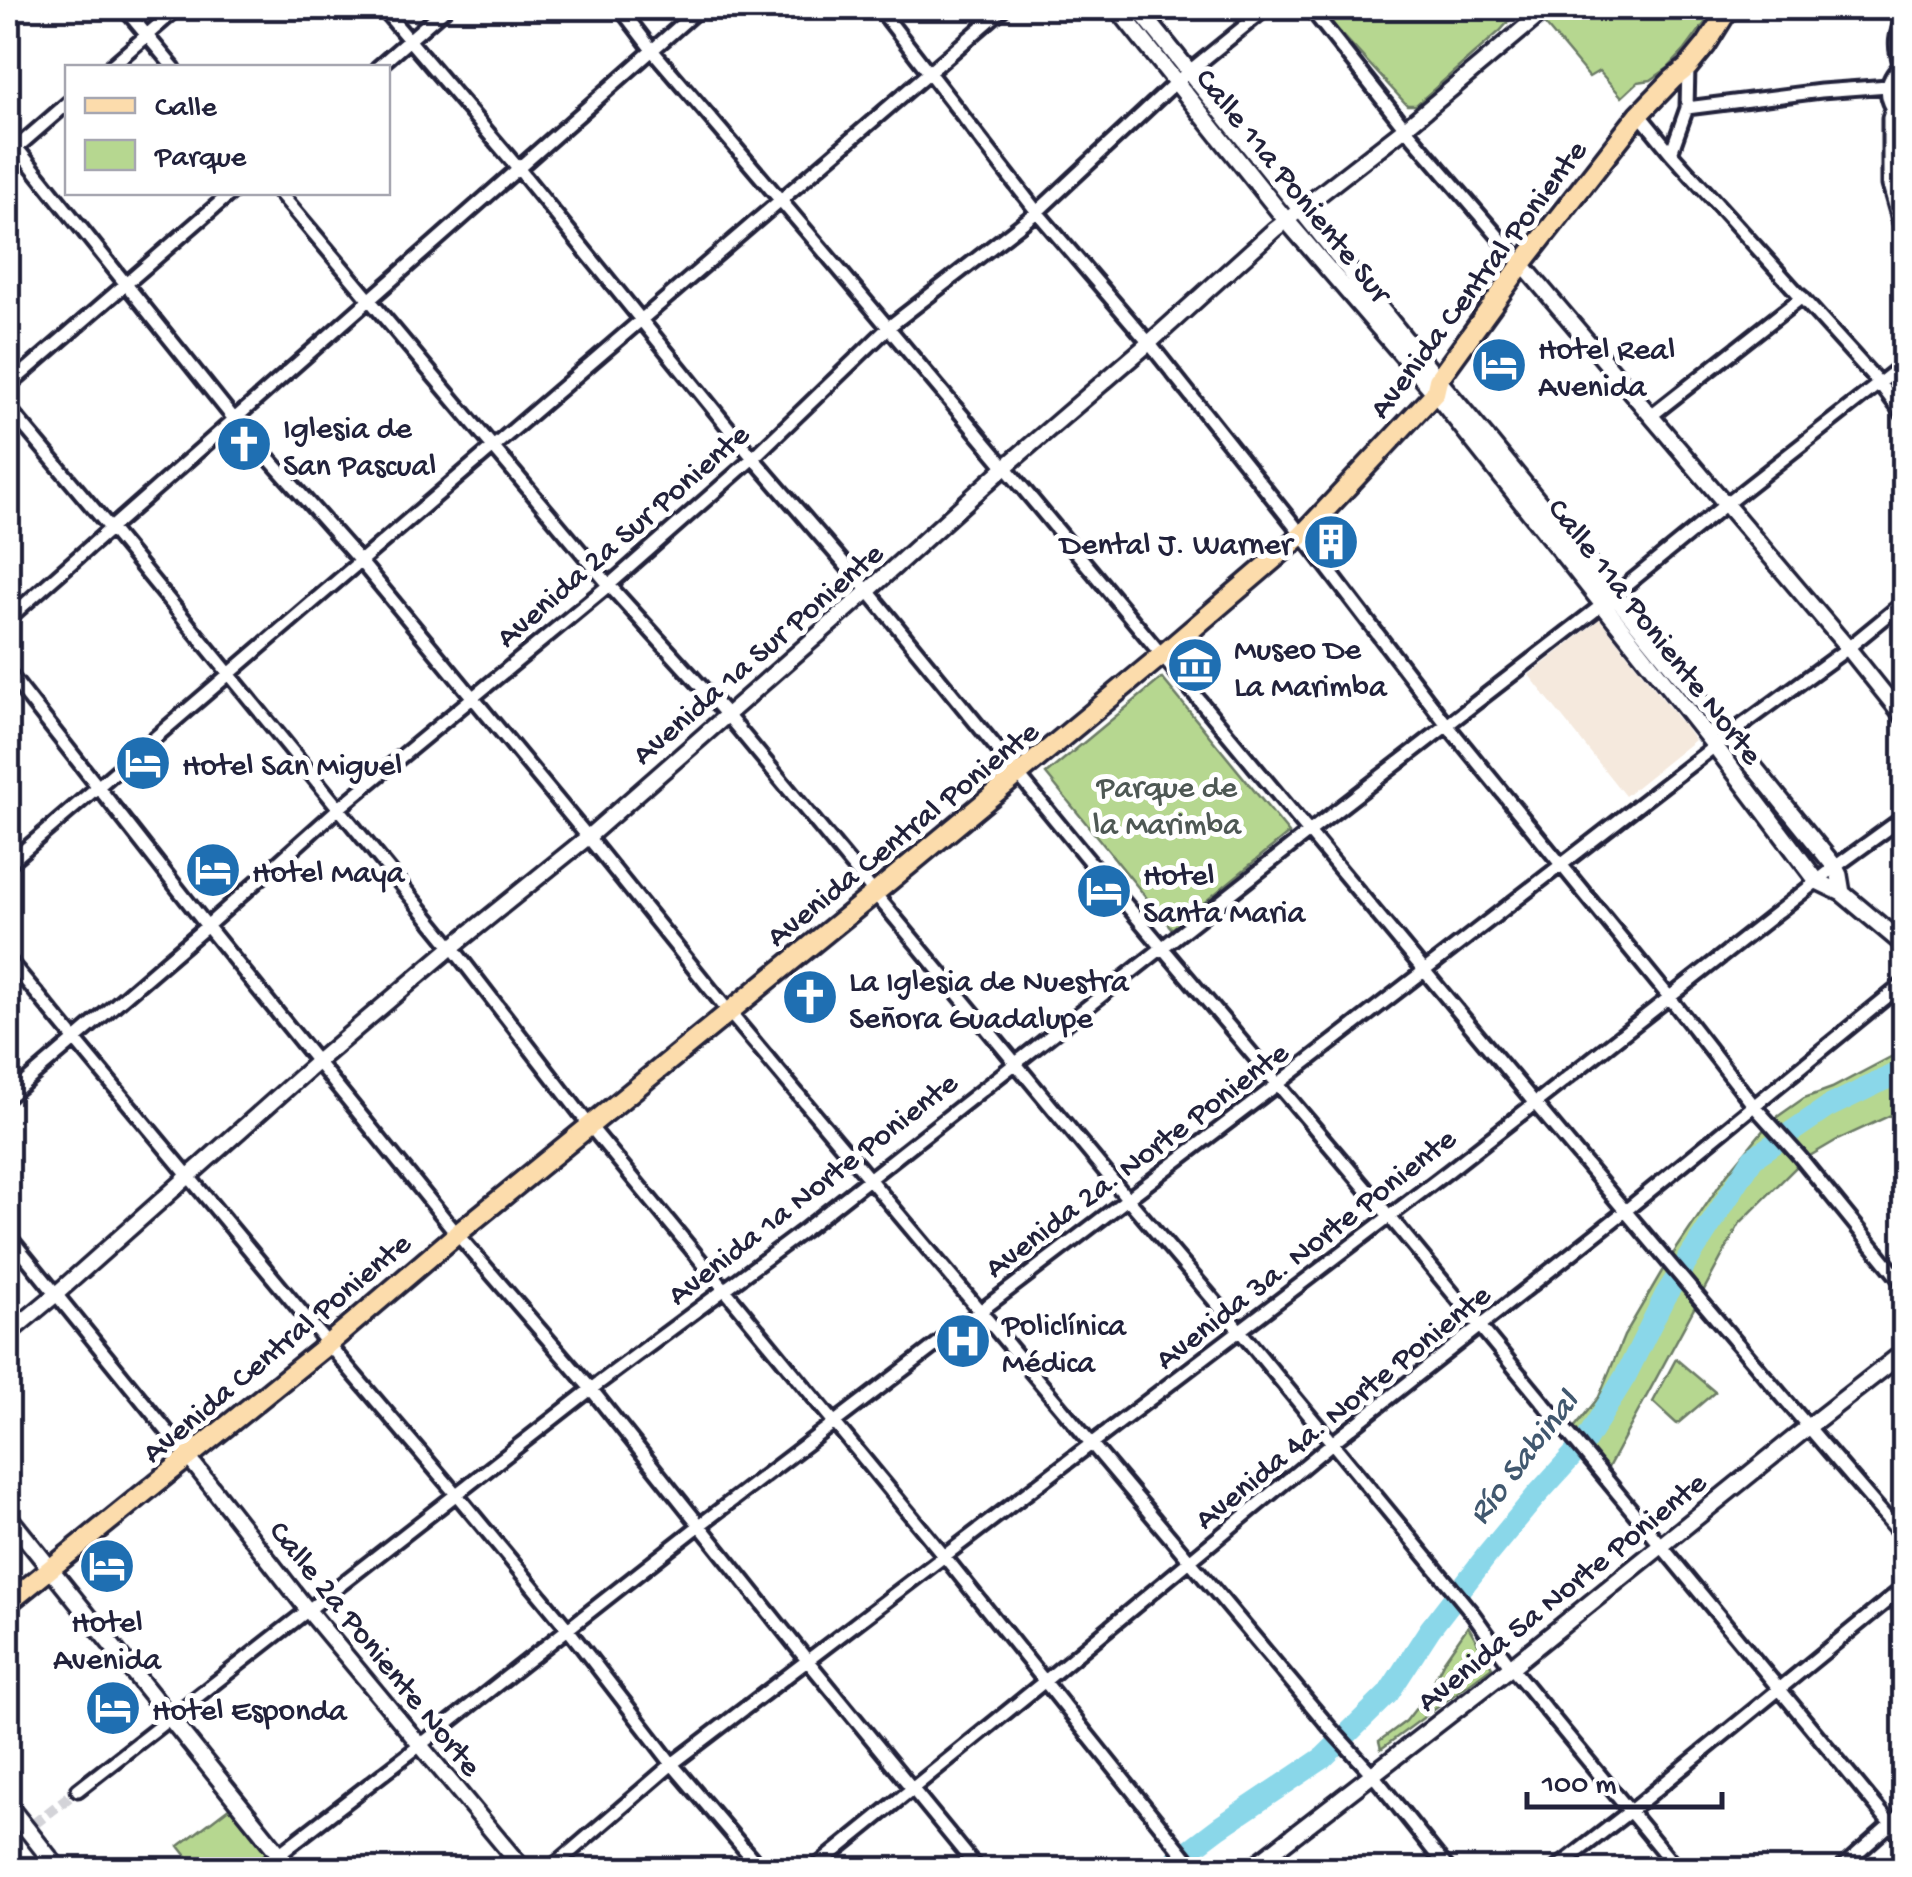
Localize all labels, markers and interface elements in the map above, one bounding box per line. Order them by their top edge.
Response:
street label: Calle 11a Poniente Sur [1185,62,1399,314]
legend [65,65,390,195]
text: Calle [155,92,217,127]
street label: Avenida Central Poniente [1363,134,1598,428]
text: Parque [154,142,247,177]
place label: Hotel Real Avenida [1538,333,1675,408]
hotel icon: Hotel Real Avenida [1469,335,1529,395]
place label: Iglesia de San Pascual [283,412,436,487]
church icon: Iglesia de San Pascual [214,414,274,474]
street label: Avenida 2a Sur Poniente [490,417,759,658]
street label: Calle 11a Poniente Norte [1537,492,1769,774]
building icon: Dental J. Warner [1301,512,1361,572]
place label: Dental J. Warner [1058,528,1295,566]
street label: Avenida 1a Sur Poniente [626,536,893,775]
place label: Museo De La Marimba [1234,633,1388,708]
museum icon: Museo De La Marimba [1165,635,1225,695]
street label: Avenida Central Poniente [760,714,1048,957]
hotel icon: Hotel San Miguel [113,733,173,793]
place label: Hotel San Miguel [182,749,402,787]
park label: Parque de la Marimba [1093,771,1242,846]
hotel icon: Hotel Maya [183,840,243,900]
place label: Hotel Maya [252,856,406,894]
place label: Hotel Santa Maria [1143,859,1306,934]
hotel icon: Hotel Santa Maria [1074,861,1134,921]
place label: La Iglesia de Nuestra Señora Guadalupe [849,965,1130,1040]
church icon: La Iglesia de Nuestra Señora Guadalupe [780,967,840,1027]
street label: Avenida 2a. Norte Poniente [979,1035,1298,1289]
street label: Avenida 1a Norte Poniente [661,1066,967,1316]
street label: Avenida 3a. Norte Poniente [1149,1121,1465,1380]
street label: Avenida Central Poniente [136,1226,421,1473]
street label: Avenida 4a. Norte Poniente [1188,1277,1500,1540]
place label: Policlínica Médica [1001,1309,1127,1384]
hospital icon: Policlínica Médica [933,1311,993,1371]
water label: Río Sabinal [1461,1383,1591,1534]
street label: Avenida 5a Norte Poniente [1411,1465,1716,1722]
street label: Calle 2a Poniente Norte [258,1515,488,1786]
hotel icon: Hotel Avenida [77,1536,137,1596]
place label: Hotel Avenida [53,1606,162,1681]
hotel icon: Hotel Esponda [83,1678,143,1738]
place label: Hotel Esponda [152,1694,348,1732]
scale bar [1527,1747,1722,1809]
text: 100 m [1541,1769,1617,1804]

